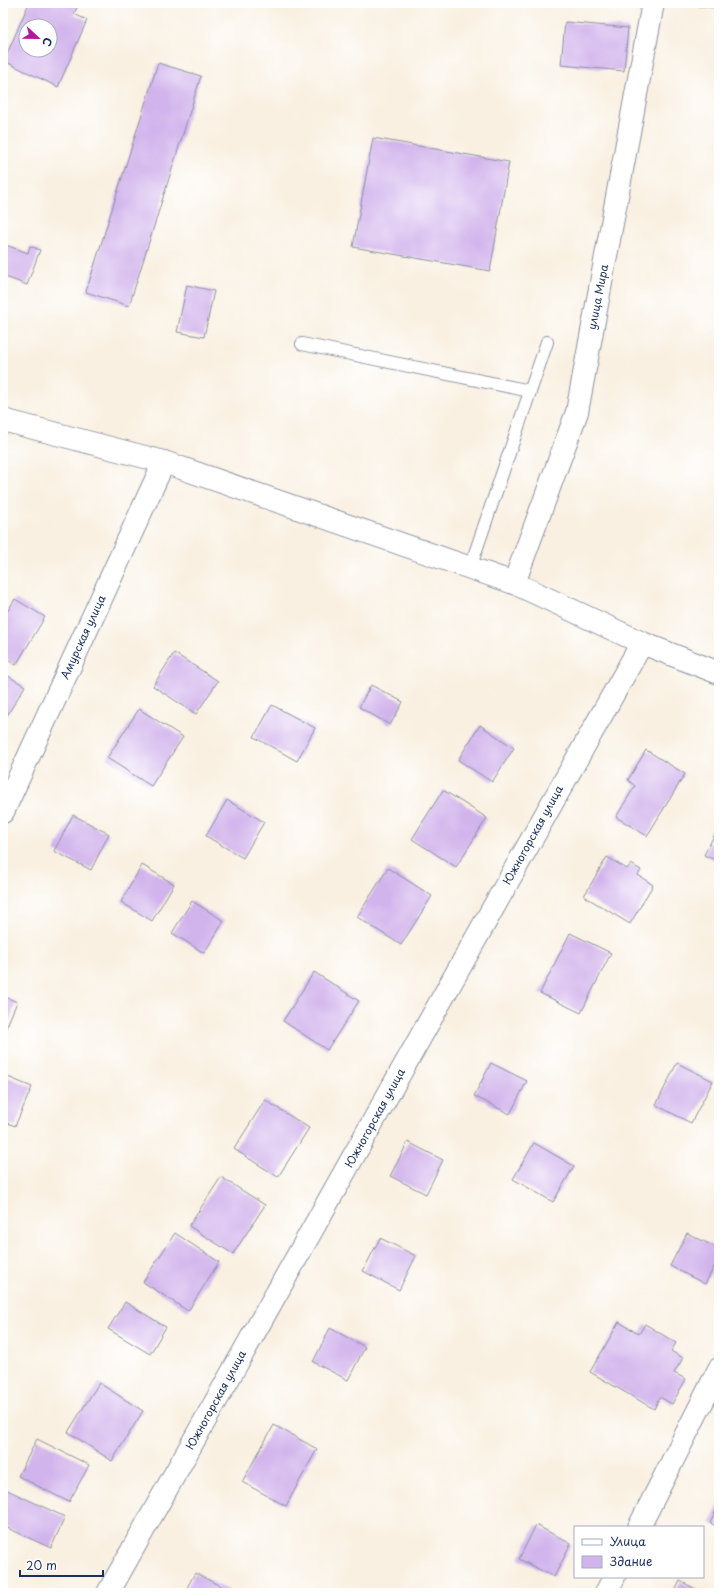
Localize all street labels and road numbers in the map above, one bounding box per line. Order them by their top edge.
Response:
street label: улица Мира [583,263,612,331]
street label: Амурская улица [56,592,110,682]
street label: Южногорская улица [498,782,567,888]
street label: Южногорская улица [340,1065,409,1171]
street label: Южногорская улица [181,1347,250,1453]

